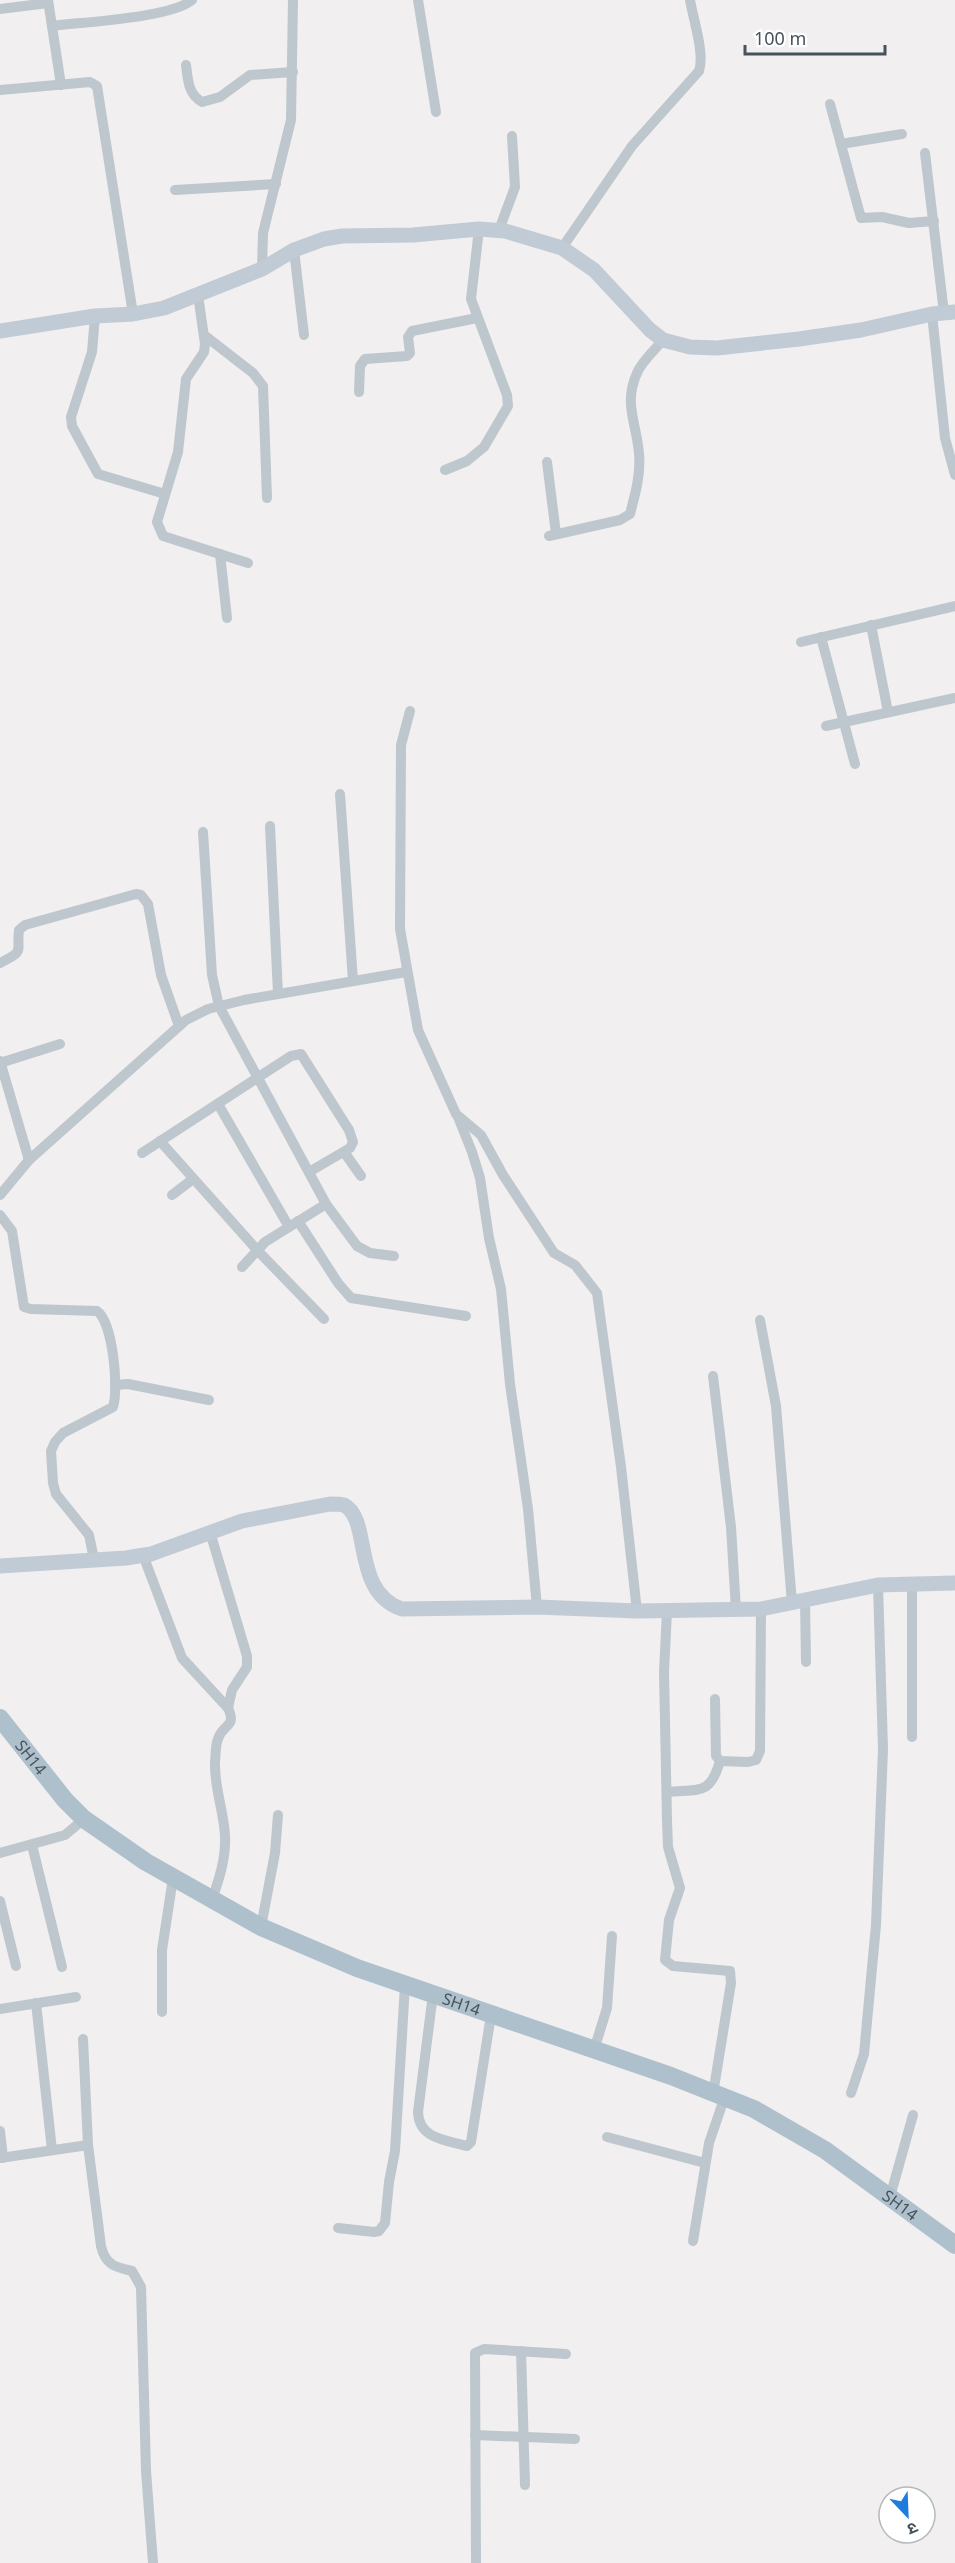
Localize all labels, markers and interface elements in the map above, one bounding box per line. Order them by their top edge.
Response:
scale bar [745,18,884,56]
text: 100 m [754,26,806,50]
street label: SH14 [10,1735,52,1779]
street label: SH14 [440,1987,484,2021]
street label: SH14 [878,2185,922,2225]
north arrow [877,2485,937,2545]
text: उ [904,2517,921,2541]

